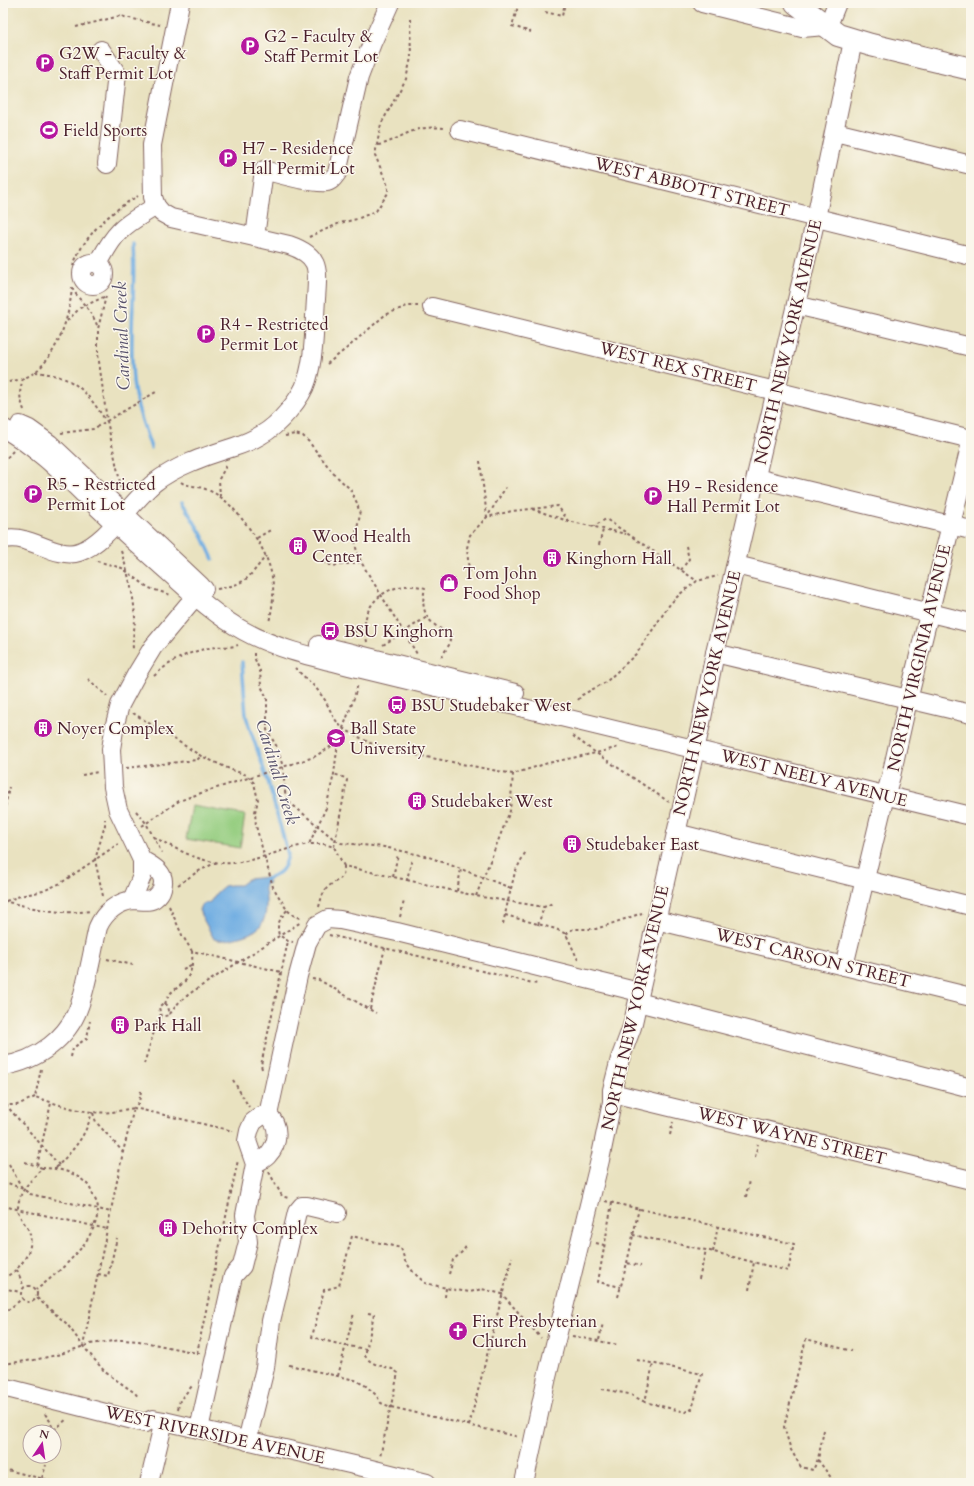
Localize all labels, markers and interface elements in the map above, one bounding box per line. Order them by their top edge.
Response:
place label: G2 - Faculty & Staff Permit Lot [264,25,379,68]
parking icon: G2 - Faculty & Staff Permit Lot [239,35,261,57]
place label: G2W - Faculty & Staff Permit Lot [59,42,187,85]
parking icon: G2W - Faculty & Staff Permit Lot [34,52,56,74]
sports icon: Field Sports [38,119,60,141]
place label: Field Sports [63,119,147,142]
place label: H7 - Residence Hall Permit Lot [242,137,355,180]
parking icon: H7 - Residence Hall Permit Lot [217,147,239,169]
street label: WEST ABBOTT STREET [591,151,792,222]
street label: NORTH NEW YORK AVENUE [749,217,827,467]
water label: Cardinal Creek [108,281,136,391]
place label: R4 - Restricted Permit Lot [220,313,329,356]
parking icon: R4 - Restricted Permit Lot [195,323,217,345]
street label: WEST REX STREET [596,336,759,398]
place label: R5 - Restricted Permit Lot [47,473,156,516]
place label: H9 - Residence Hall Permit Lot [667,475,780,518]
parking icon: R5 - Restricted Permit Lot [22,483,44,505]
parking icon: H9 - Residence Hall Permit Lot [642,485,664,507]
place label: Wood Health Center [311,525,412,568]
building icon: Wood Health Center [287,535,309,557]
street label: NORTH VIRGINIA AVENUE [882,542,956,774]
building icon: Kinghorn Hall [541,547,563,569]
place label: Kinghorn Hall [566,547,672,570]
place label: Tom John Food Shop [463,562,541,605]
street label: NORTH NEW YORK AVENUE [668,568,746,818]
shop icon: Tom John Food Shop [438,572,460,594]
bus stop icon: BSU Kinghorn [319,620,341,642]
place label: BSU Kinghorn [344,620,454,643]
bus stop icon: BSU Studebaker West [386,694,408,716]
place label: BSU Studebaker West [411,694,572,717]
water label: Cardinal Creek [249,716,305,828]
building icon: Noyer Complex [32,717,54,739]
place label: Noyer Complex [57,717,175,740]
place label: Ball State University [350,717,426,760]
school or university icon: Ball State University [325,727,347,749]
street label: WEST NEELY AVENUE [717,743,910,812]
building icon: Studebaker West [406,790,428,812]
place label: Studebaker West [431,790,553,813]
building icon: Studebaker East [561,833,583,855]
place label: Studebaker East [586,833,700,856]
street label: NORTH NEW YORK AVENUE [596,883,674,1133]
street label: WEST CARSON STREET [712,922,913,993]
building icon: Park Hall [109,1014,131,1036]
place label: Park Hall [134,1014,202,1037]
street label: WEST WAYNE STREET [694,1101,889,1171]
building icon: Dehority Complex [157,1217,179,1239]
place label: Dehority Complex [182,1217,319,1240]
place label: First Presbyterian Church [472,1310,597,1353]
church icon: First Presbyterian Church [447,1320,469,1342]
street label: WEST RIVERSIDE AVENUE [102,1400,327,1470]
north arrow [22,1424,62,1464]
text: N [38,1426,51,1443]

